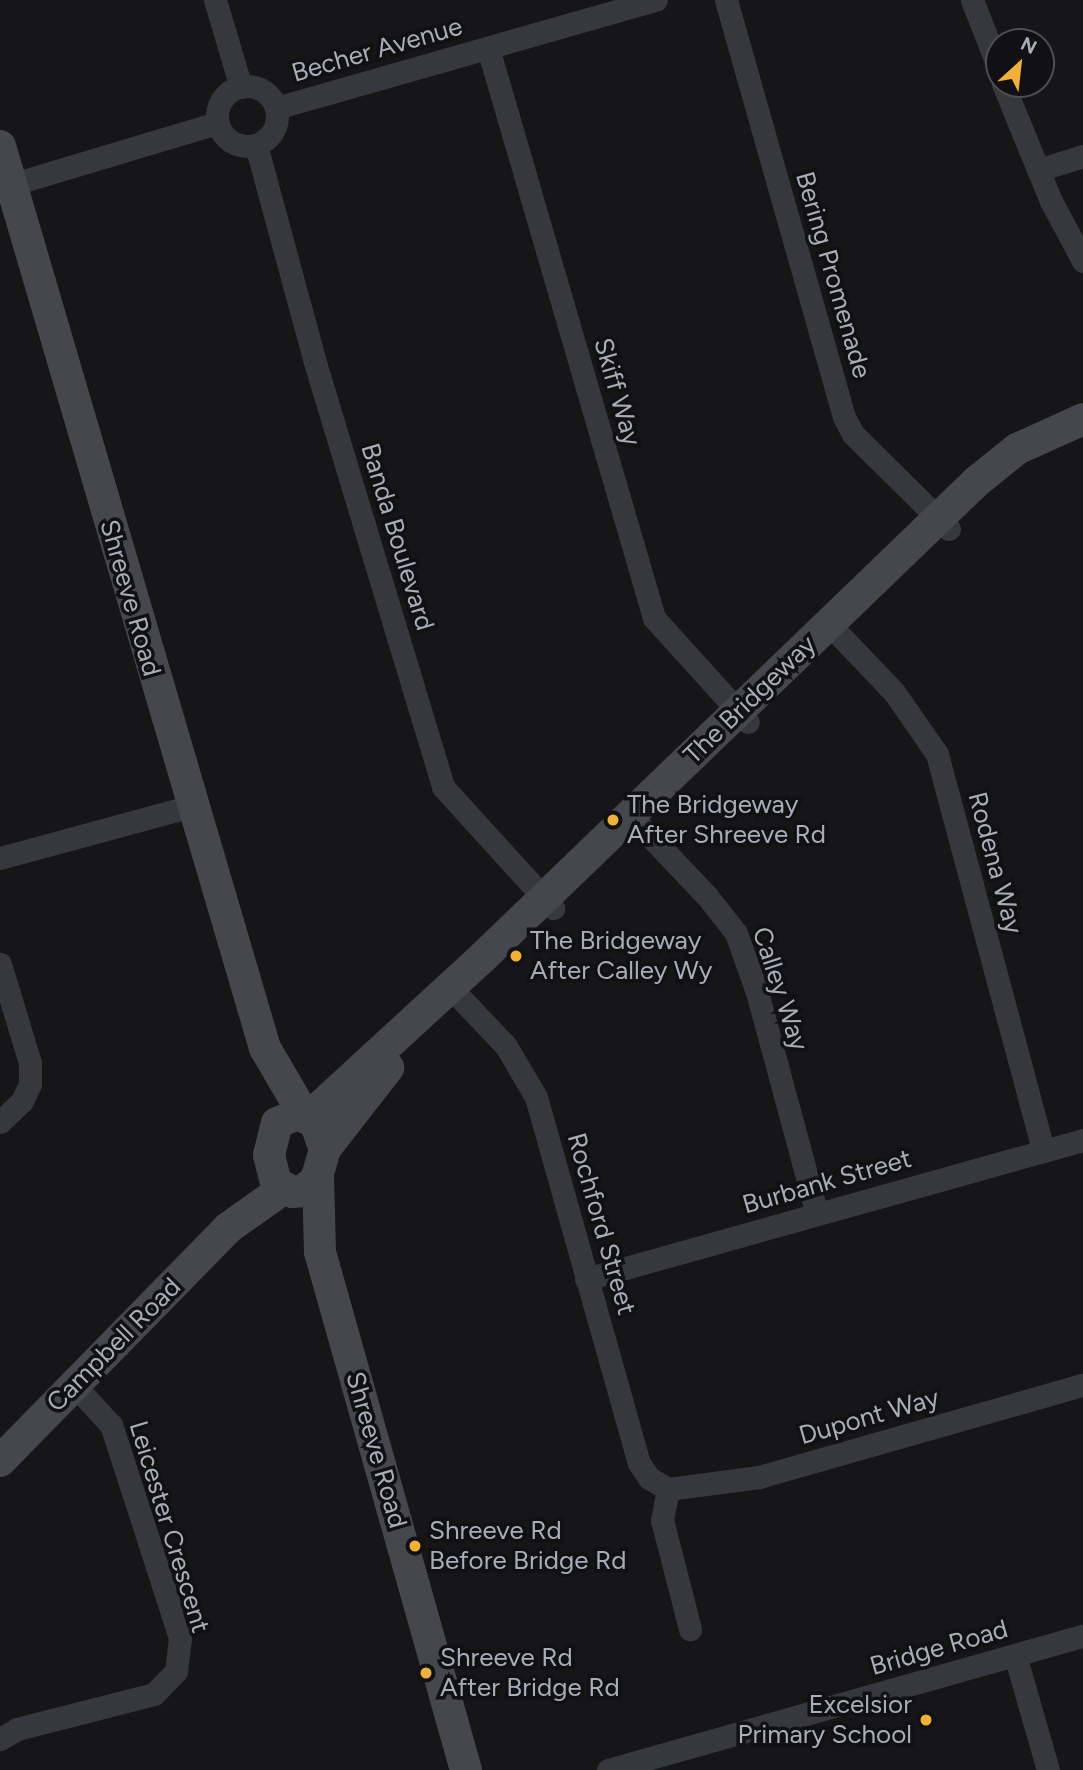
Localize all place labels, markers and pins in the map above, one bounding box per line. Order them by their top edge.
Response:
place label: The Bridgeway After Shreeve Rd [627,789,826,850]
marker: The Bridgeway After Shreeve Rd [605,812,621,828]
place label: The Bridgeway After Calley Wy [530,925,712,986]
marker: The Bridgeway After Calley Wy [508,948,524,964]
place label: Shreeve Rd Before Bridge Rd [429,1515,626,1576]
marker: Shreeve Rd Before Bridge Rd [407,1538,423,1554]
place label: Shreeve Rd After Bridge Rd [440,1642,620,1704]
marker: Shreeve Rd After Bridge Rd [418,1665,434,1681]
place label: Excelsior Primary School [738,1689,912,1750]
marker: Excelsior Primary School [918,1712,934,1728]

